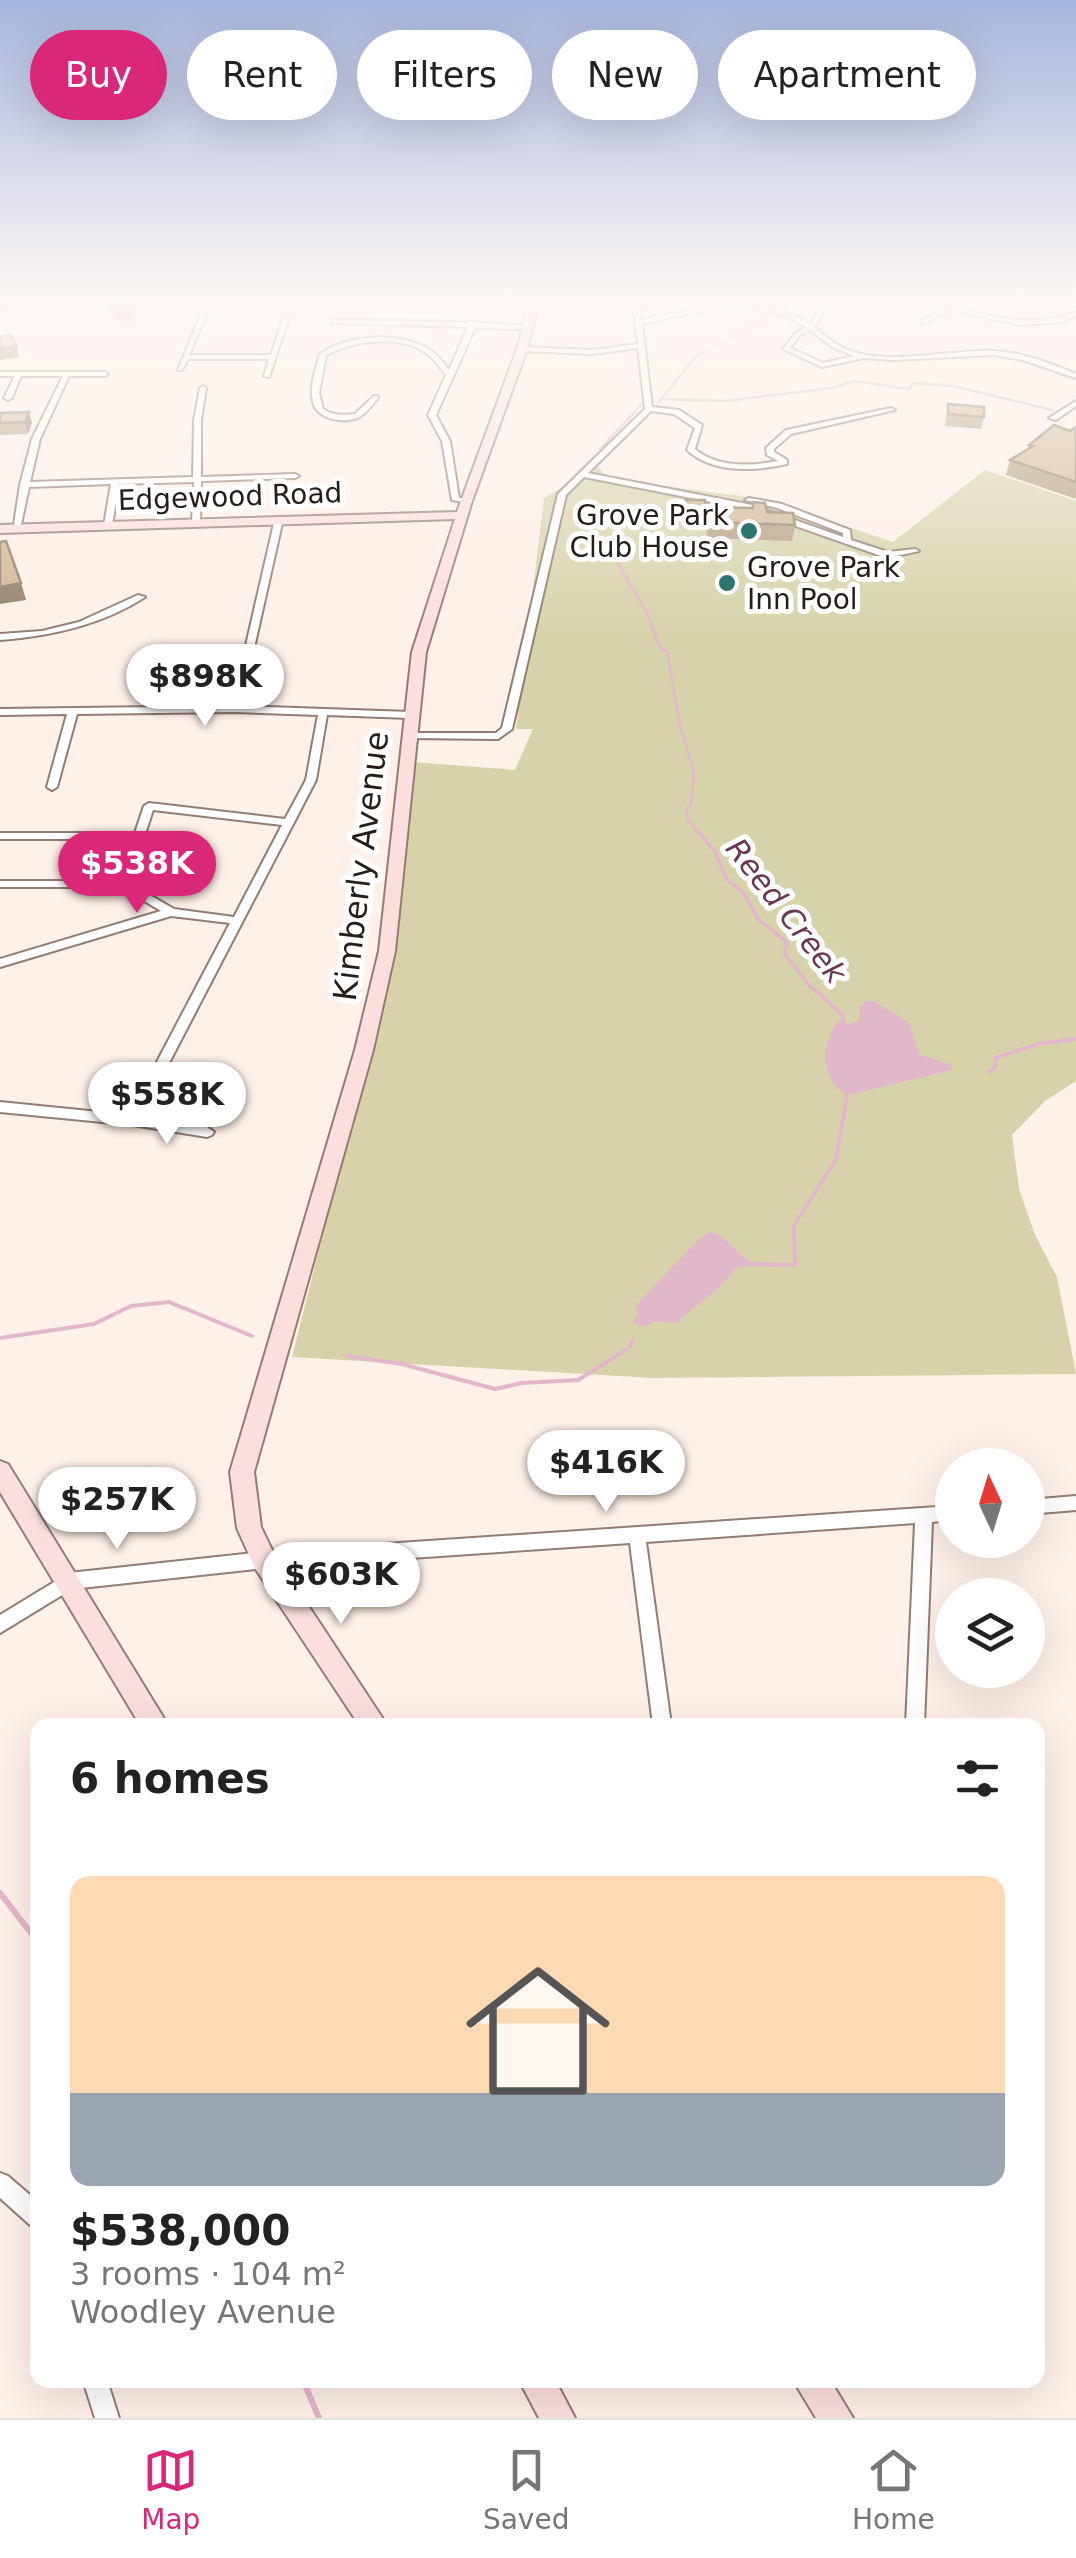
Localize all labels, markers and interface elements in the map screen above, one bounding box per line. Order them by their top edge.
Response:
chip: Buy [30,30,167,120]
chip: Rent [187,30,337,120]
chip: Filters [357,30,532,120]
chip: New [552,30,698,120]
chip: Apartment [718,30,976,120]
street label: Edgewood Road [117,476,343,517]
place label: Grove Park Club House [570,499,730,564]
marker: Grove Park Club House [738,520,760,542]
place label: Grove Park Inn Pool [747,551,901,616]
marker: Grove Park Inn Pool [716,572,738,594]
pin: $898K [135,644,275,729]
text: $898K [148,657,262,695]
street label: Kimberly Avenue [326,729,396,1003]
pin: $538K [67,831,207,916]
water label: Reed Creek [719,831,855,991]
text: $538K [80,844,194,882]
pin: $558K [97,1062,237,1147]
text: $558K [110,1075,224,1113]
pin: $416K [536,1430,676,1515]
text: $416K [549,1443,663,1481]
north arrow [935,1448,1045,1558]
map controls [935,1448,1045,1688]
pin: $257K [47,1467,187,1552]
text: $257K [60,1480,174,1518]
pin: $603K [271,1542,411,1627]
text: $603K [284,1555,398,1593]
button: layers [935,1578,1045,1688]
icon: filters [950,1751,1005,1806]
text: 6 homes [70,1754,270,1803]
icon: home [448,1941,628,2121]
text: $538,000 [70,2206,291,2255]
text: 3 rooms · 104 m² [70,2255,346,2293]
text: Woodley Avenue [70,2293,336,2331]
tab: Map [141,2443,200,2536]
tab: Saved [483,2443,569,2536]
tab: Home [852,2443,935,2536]

